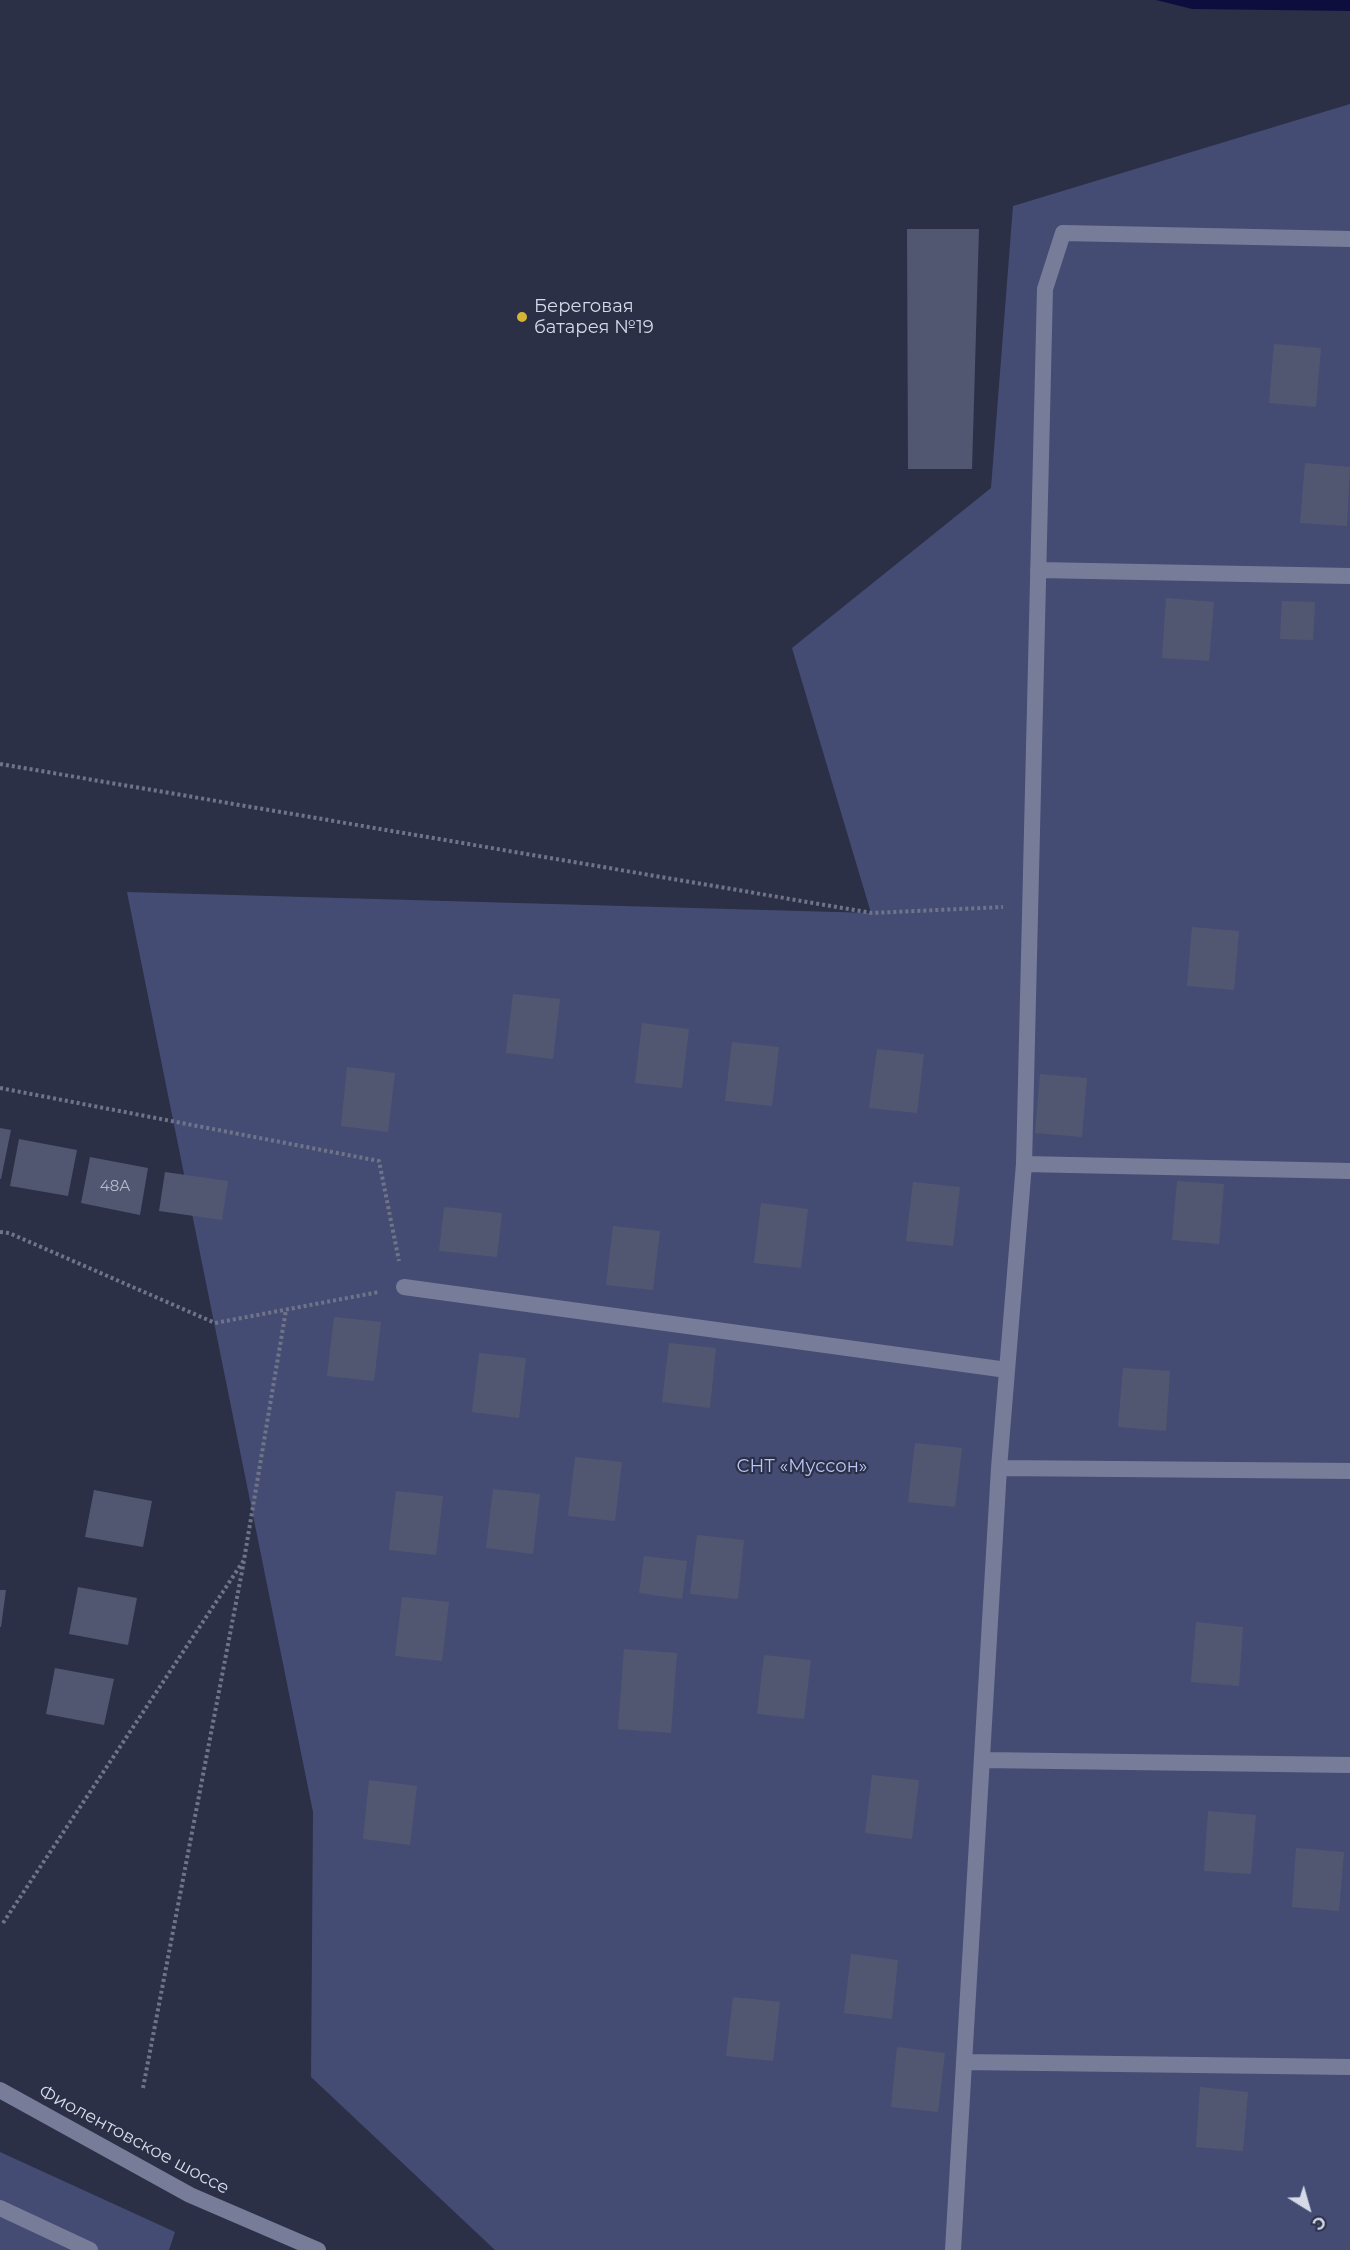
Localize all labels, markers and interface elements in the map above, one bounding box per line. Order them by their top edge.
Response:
place label: Береговая батарея №19 [534,296,654,338]
marker: Береговая батарея №19 [515,310,529,324]
house number: 48А [100,1178,130,1196]
park label: СНТ «Муссон» [737,1456,867,1478]
street label: Фиолентовское шоссе [35,2081,233,2199]
north arrow [1278,2178,1338,2238]
text: С [1309,2212,1329,2234]

